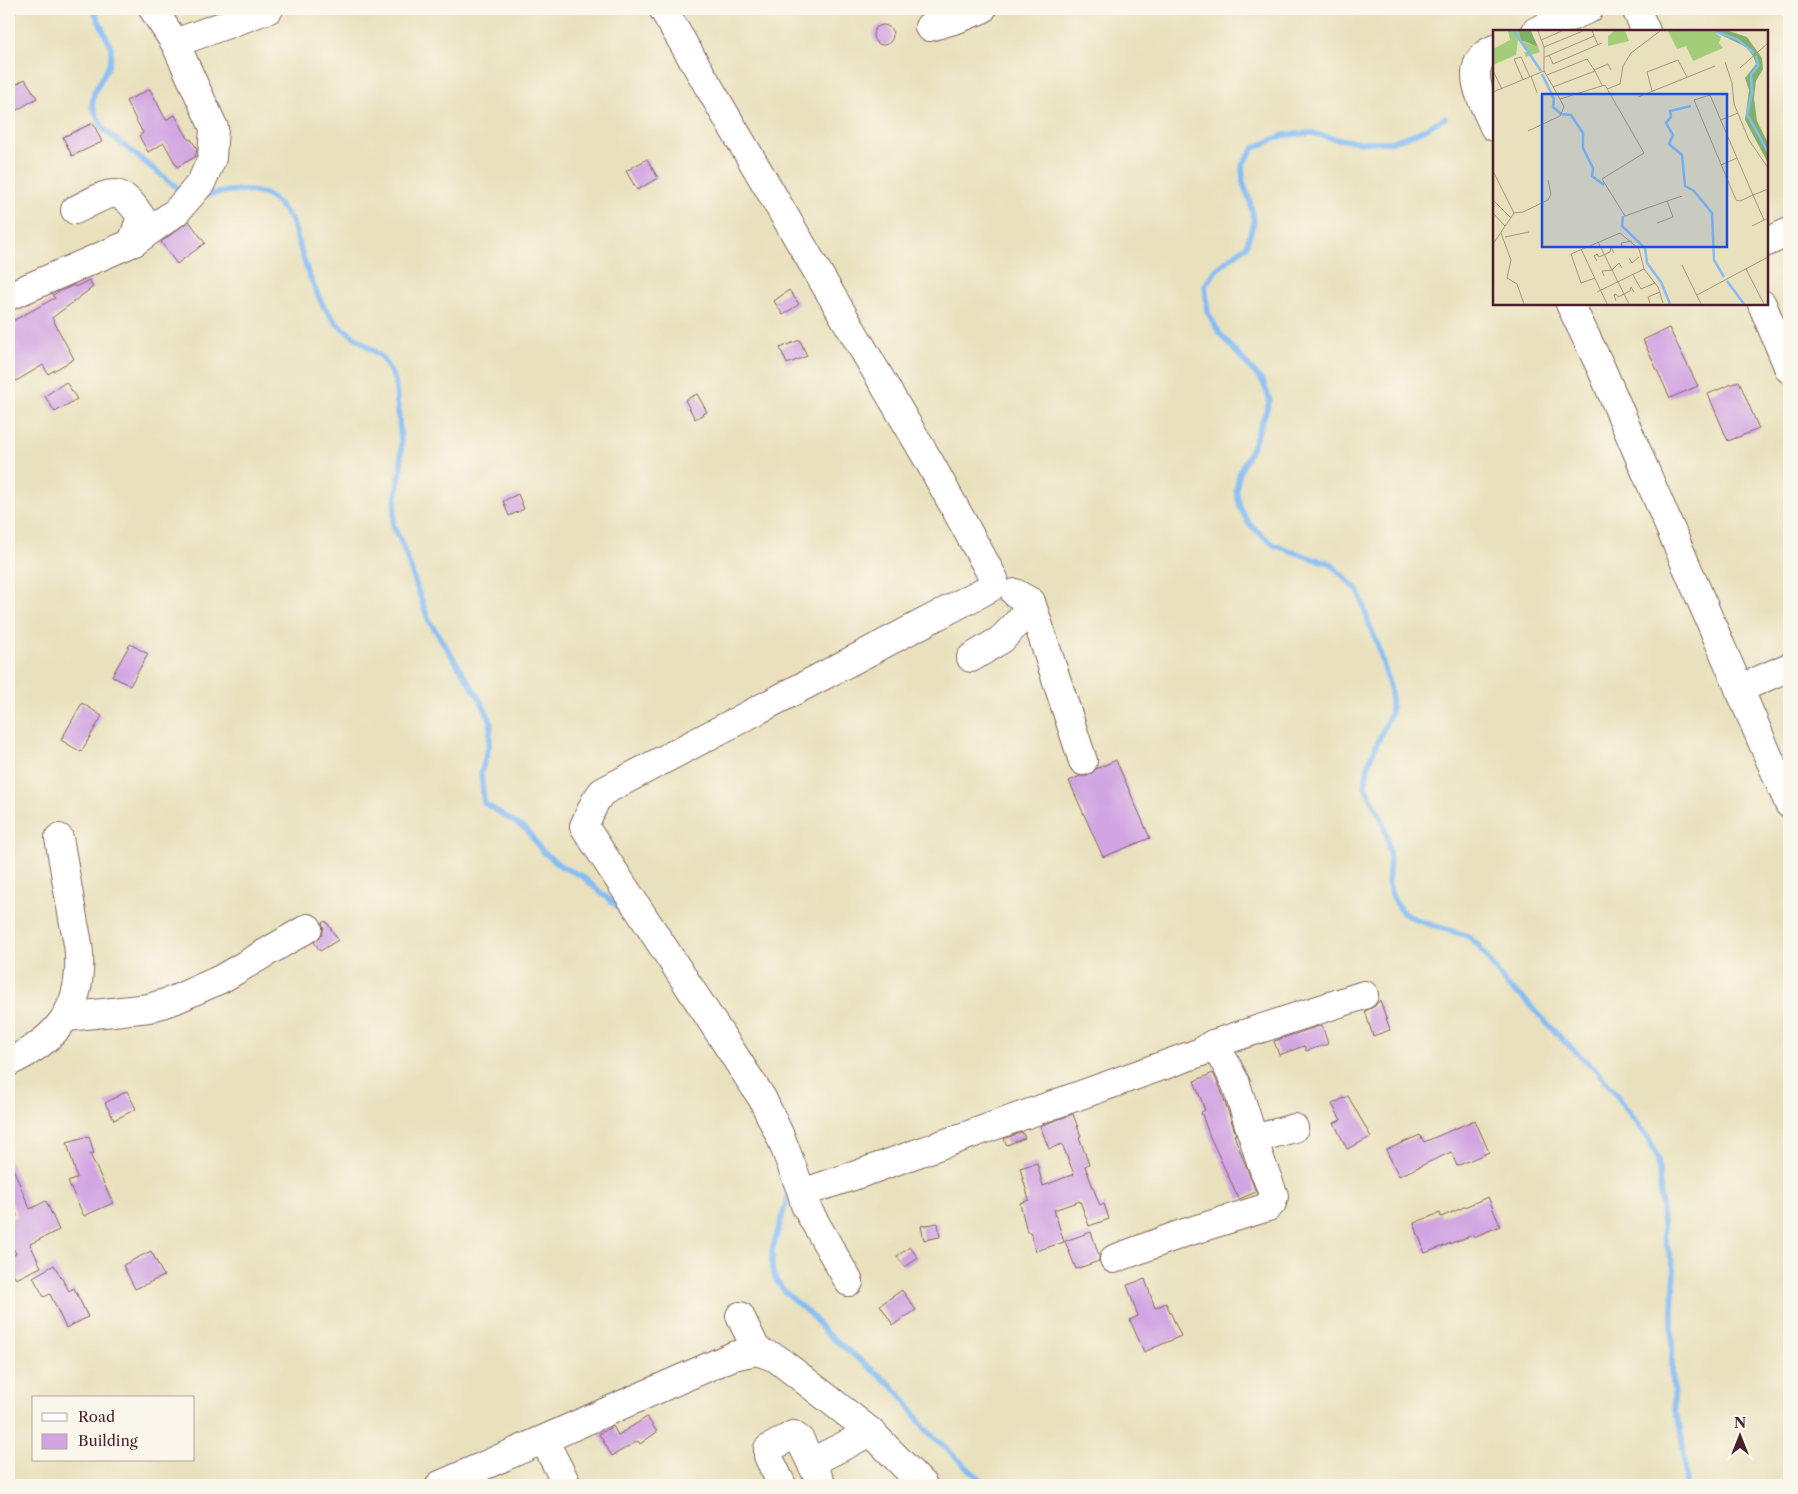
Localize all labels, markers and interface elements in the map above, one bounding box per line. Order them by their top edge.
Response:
inset map [1493,30,1768,305]
legend [32,1396,195,1462]
text: Road [78,1407,115,1426]
north arrow [1716,1412,1766,1462]
text: N [1734,1414,1746,1432]
text: Building [78,1431,138,1450]

